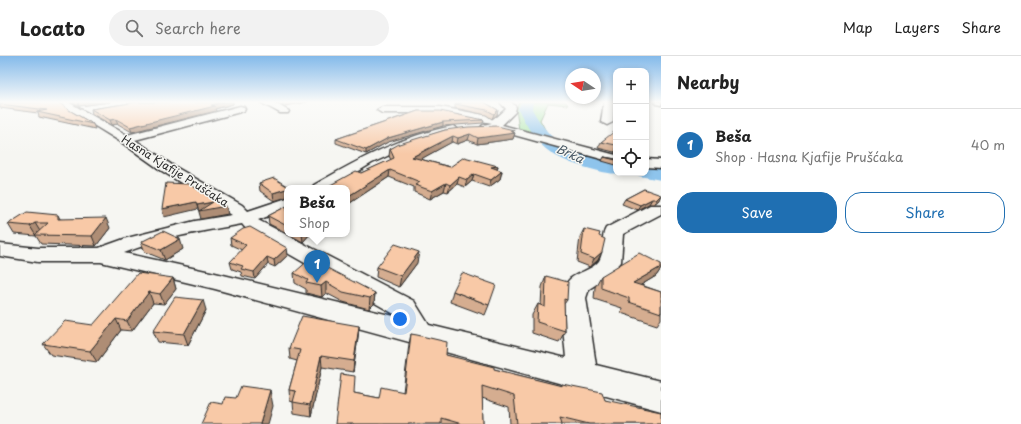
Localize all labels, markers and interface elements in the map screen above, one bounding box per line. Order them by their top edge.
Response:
search box [109,10,389,46]
text: Locato [20,14,85,42]
text: Search here [155,16,241,39]
icon: search [123,17,145,39]
text: Map [843,17,873,38]
text: Layers [895,17,940,38]
text: Share [962,17,1001,38]
north arrow [565,68,601,104]
map controls [613,68,649,176]
button: + [613,68,649,104]
text: Nearby [677,69,739,95]
button: − [613,104,649,140]
text: Beša [715,124,752,147]
street label: Hasna Kjafije Prušćaka [118,131,232,211]
text: 1 [687,135,693,154]
text: 40 m [971,135,1005,154]
water label: Brka [554,139,587,167]
button: locate [613,140,649,176]
text: Shop · Hasna Kjafije Prušćaka [715,147,903,166]
popup [284,185,350,237]
text: Beša [299,190,335,213]
button: Save [677,192,837,233]
button: Share [845,192,1005,233]
text: Shop [299,213,330,232]
pin: 1 [304,250,330,283]
your location [390,309,410,329]

